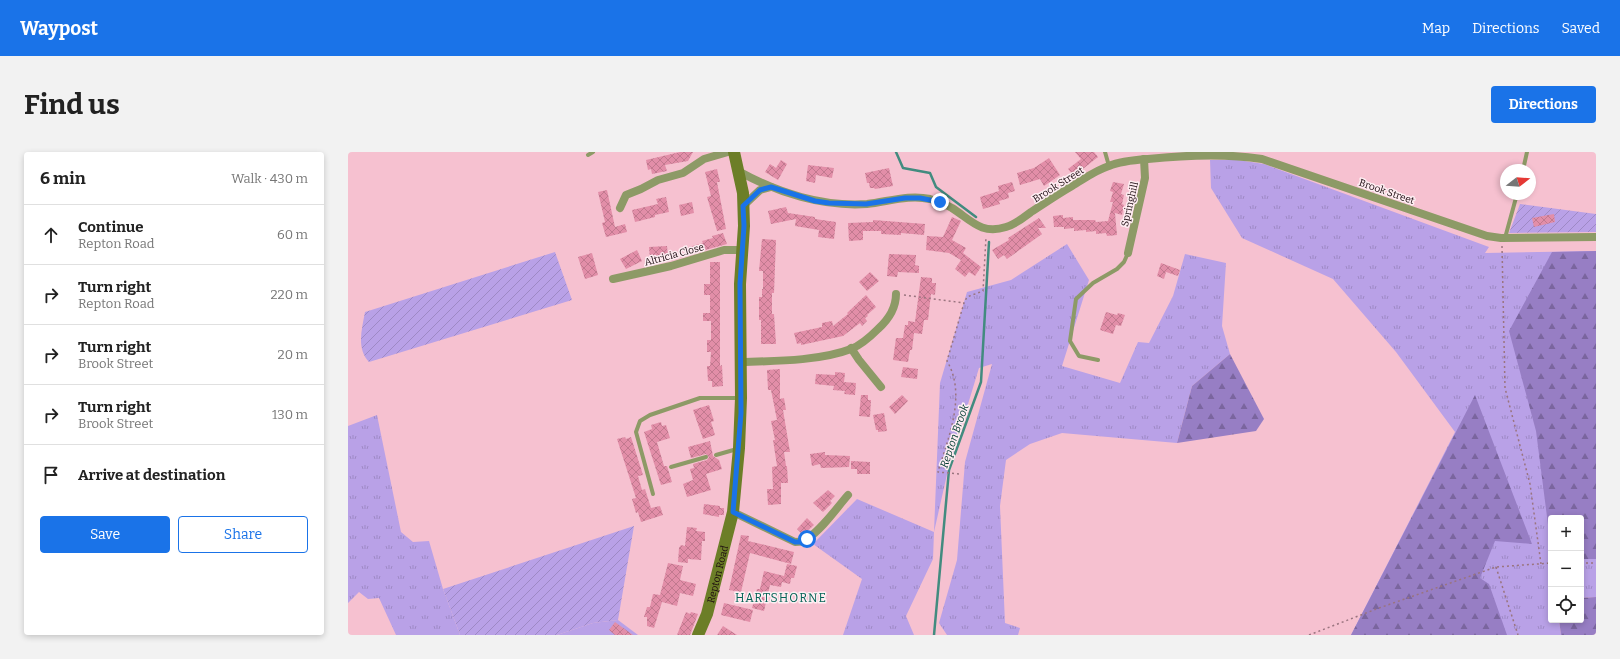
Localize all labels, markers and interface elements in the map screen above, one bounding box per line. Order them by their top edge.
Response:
text: Waypost [20,17,98,40]
text: Map [1422,20,1450,37]
text: Directions [1472,20,1540,37]
text: Saved [1562,20,1600,37]
button: Directions [1491,86,1596,123]
text: Find us [24,88,120,121]
street label: Brook Street [1031,164,1087,205]
north arrow [1500,164,1536,200]
text: 6 min [40,168,86,189]
text: Walk · 430 m [231,171,308,186]
street label: Brook Street [1357,177,1416,207]
street label: Springhill [1119,181,1141,228]
route end [931,193,949,211]
text: Continue [78,218,144,236]
icon: ahead [40,224,62,246]
text: 60 m [277,227,308,242]
text: Repton Road [78,236,155,251]
street label: Altricia Close [643,241,705,269]
text: Turn right [78,278,151,296]
icon: right [40,284,62,306]
text: 220 m [271,287,308,302]
text: Repton Road [78,296,155,311]
text: Turn right [78,338,151,356]
icon: right [40,344,62,366]
text: 20 m [278,347,308,362]
text: Brook Street [78,356,153,371]
text: Turn right [78,398,151,416]
water label: Repton Brook [937,402,972,470]
icon: right [40,404,62,426]
text: 130 m [272,407,308,422]
text: Brook Street [78,416,153,431]
icon: arrive [40,464,62,486]
text: Arrive at destination [78,466,225,484]
map controls [1548,515,1584,623]
button: + [1548,515,1584,551]
button: Save [40,516,170,553]
button: Share [178,516,308,553]
route start [798,530,816,548]
street label: Repton Road [705,544,731,604]
button: − [1548,551,1584,587]
button: locate [1548,587,1584,623]
district label: HARTSHORNE [735,591,827,605]

